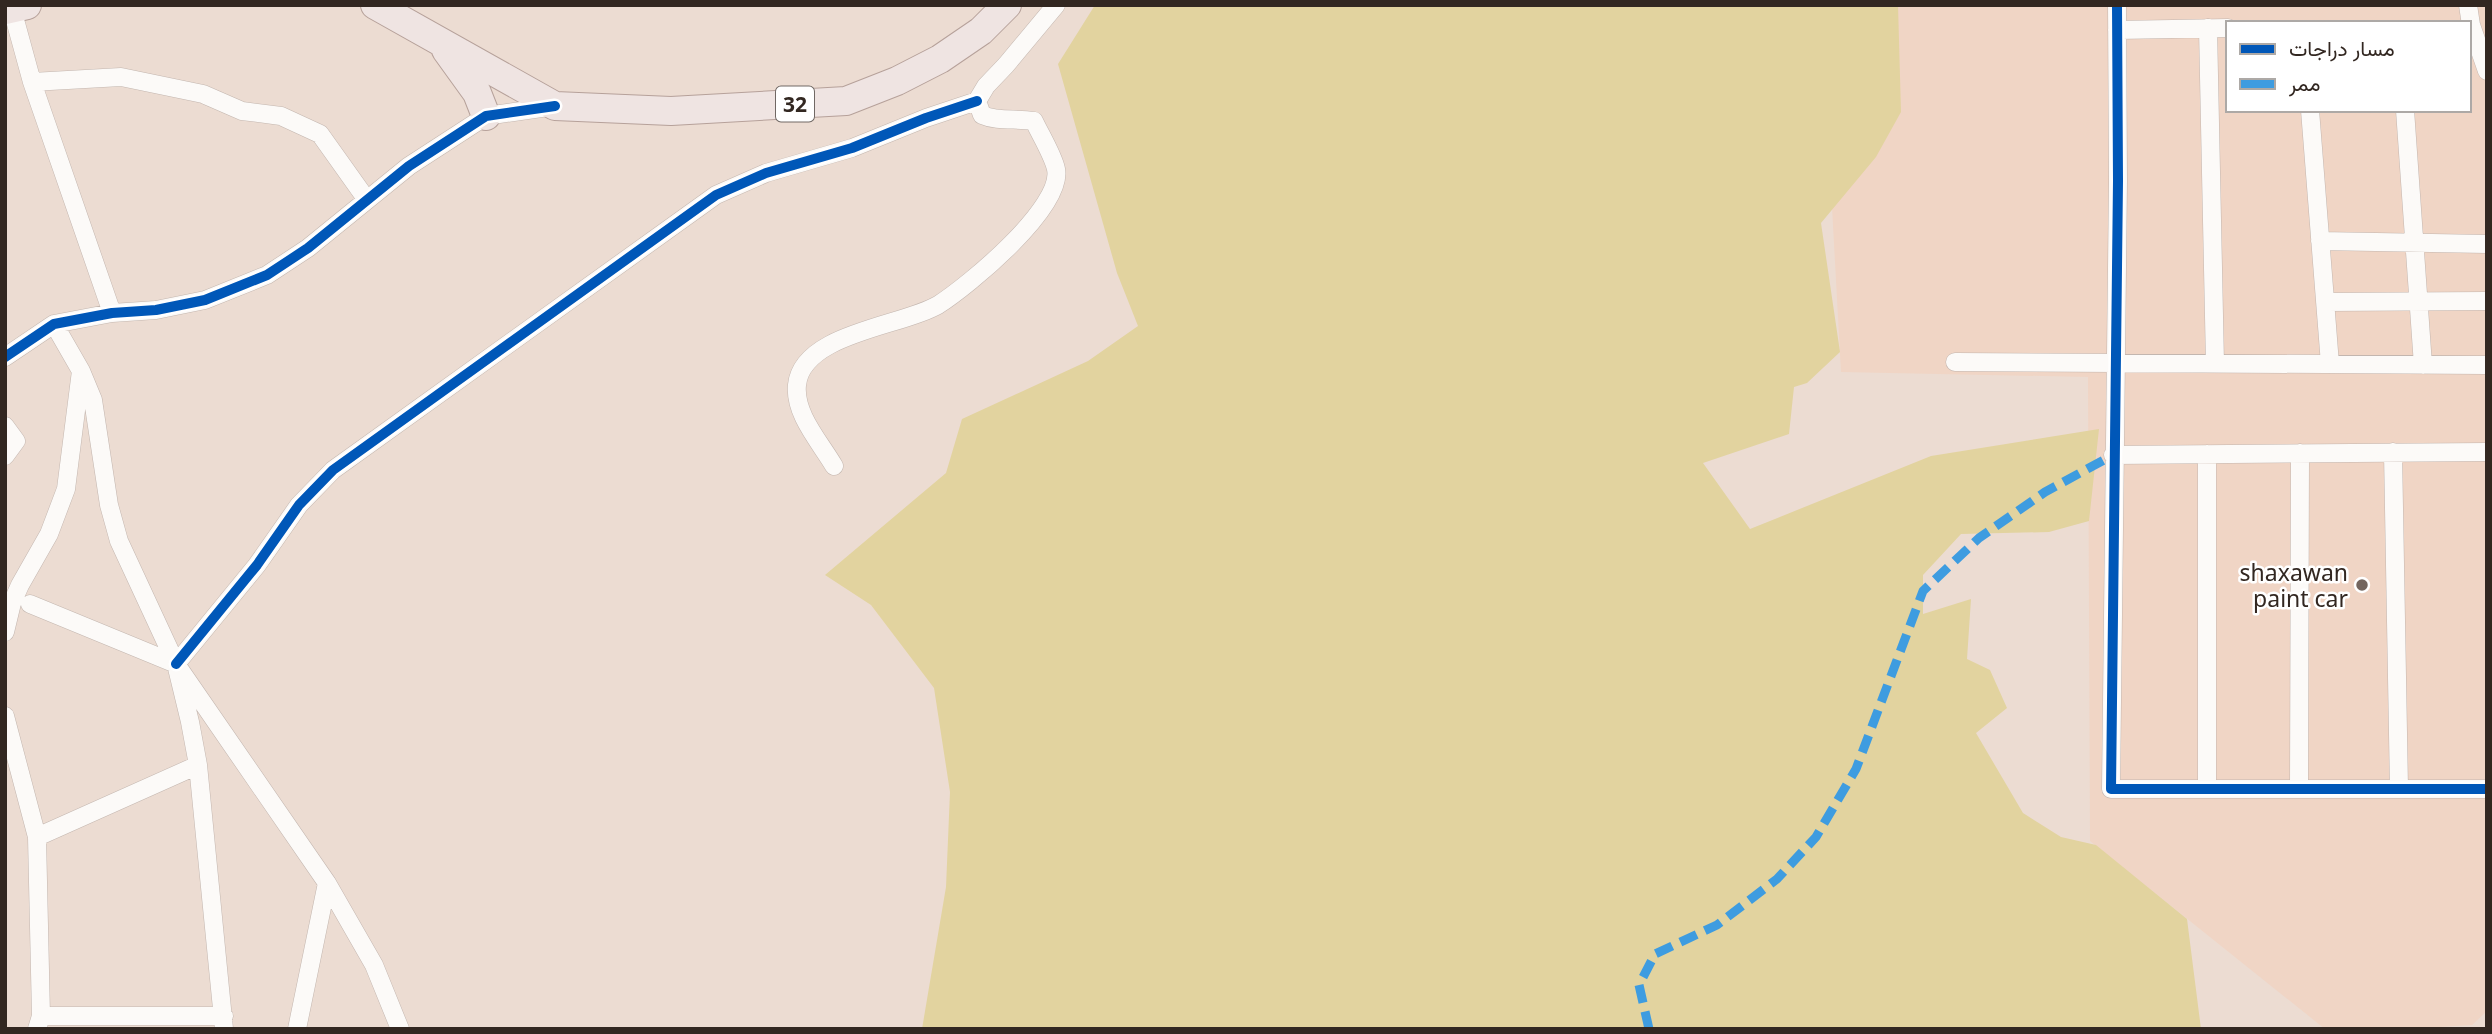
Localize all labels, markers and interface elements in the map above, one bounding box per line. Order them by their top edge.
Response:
legend [2226,21,2471,112]
text: مسار دراجات [2289,34,2395,62]
text: ممر [2288,69,2320,97]
road number: 32 [776,86,814,122]
place label: shaxawan paint car [2240,556,2349,614]
marker: shaxawan paint car [2354,577,2370,593]

